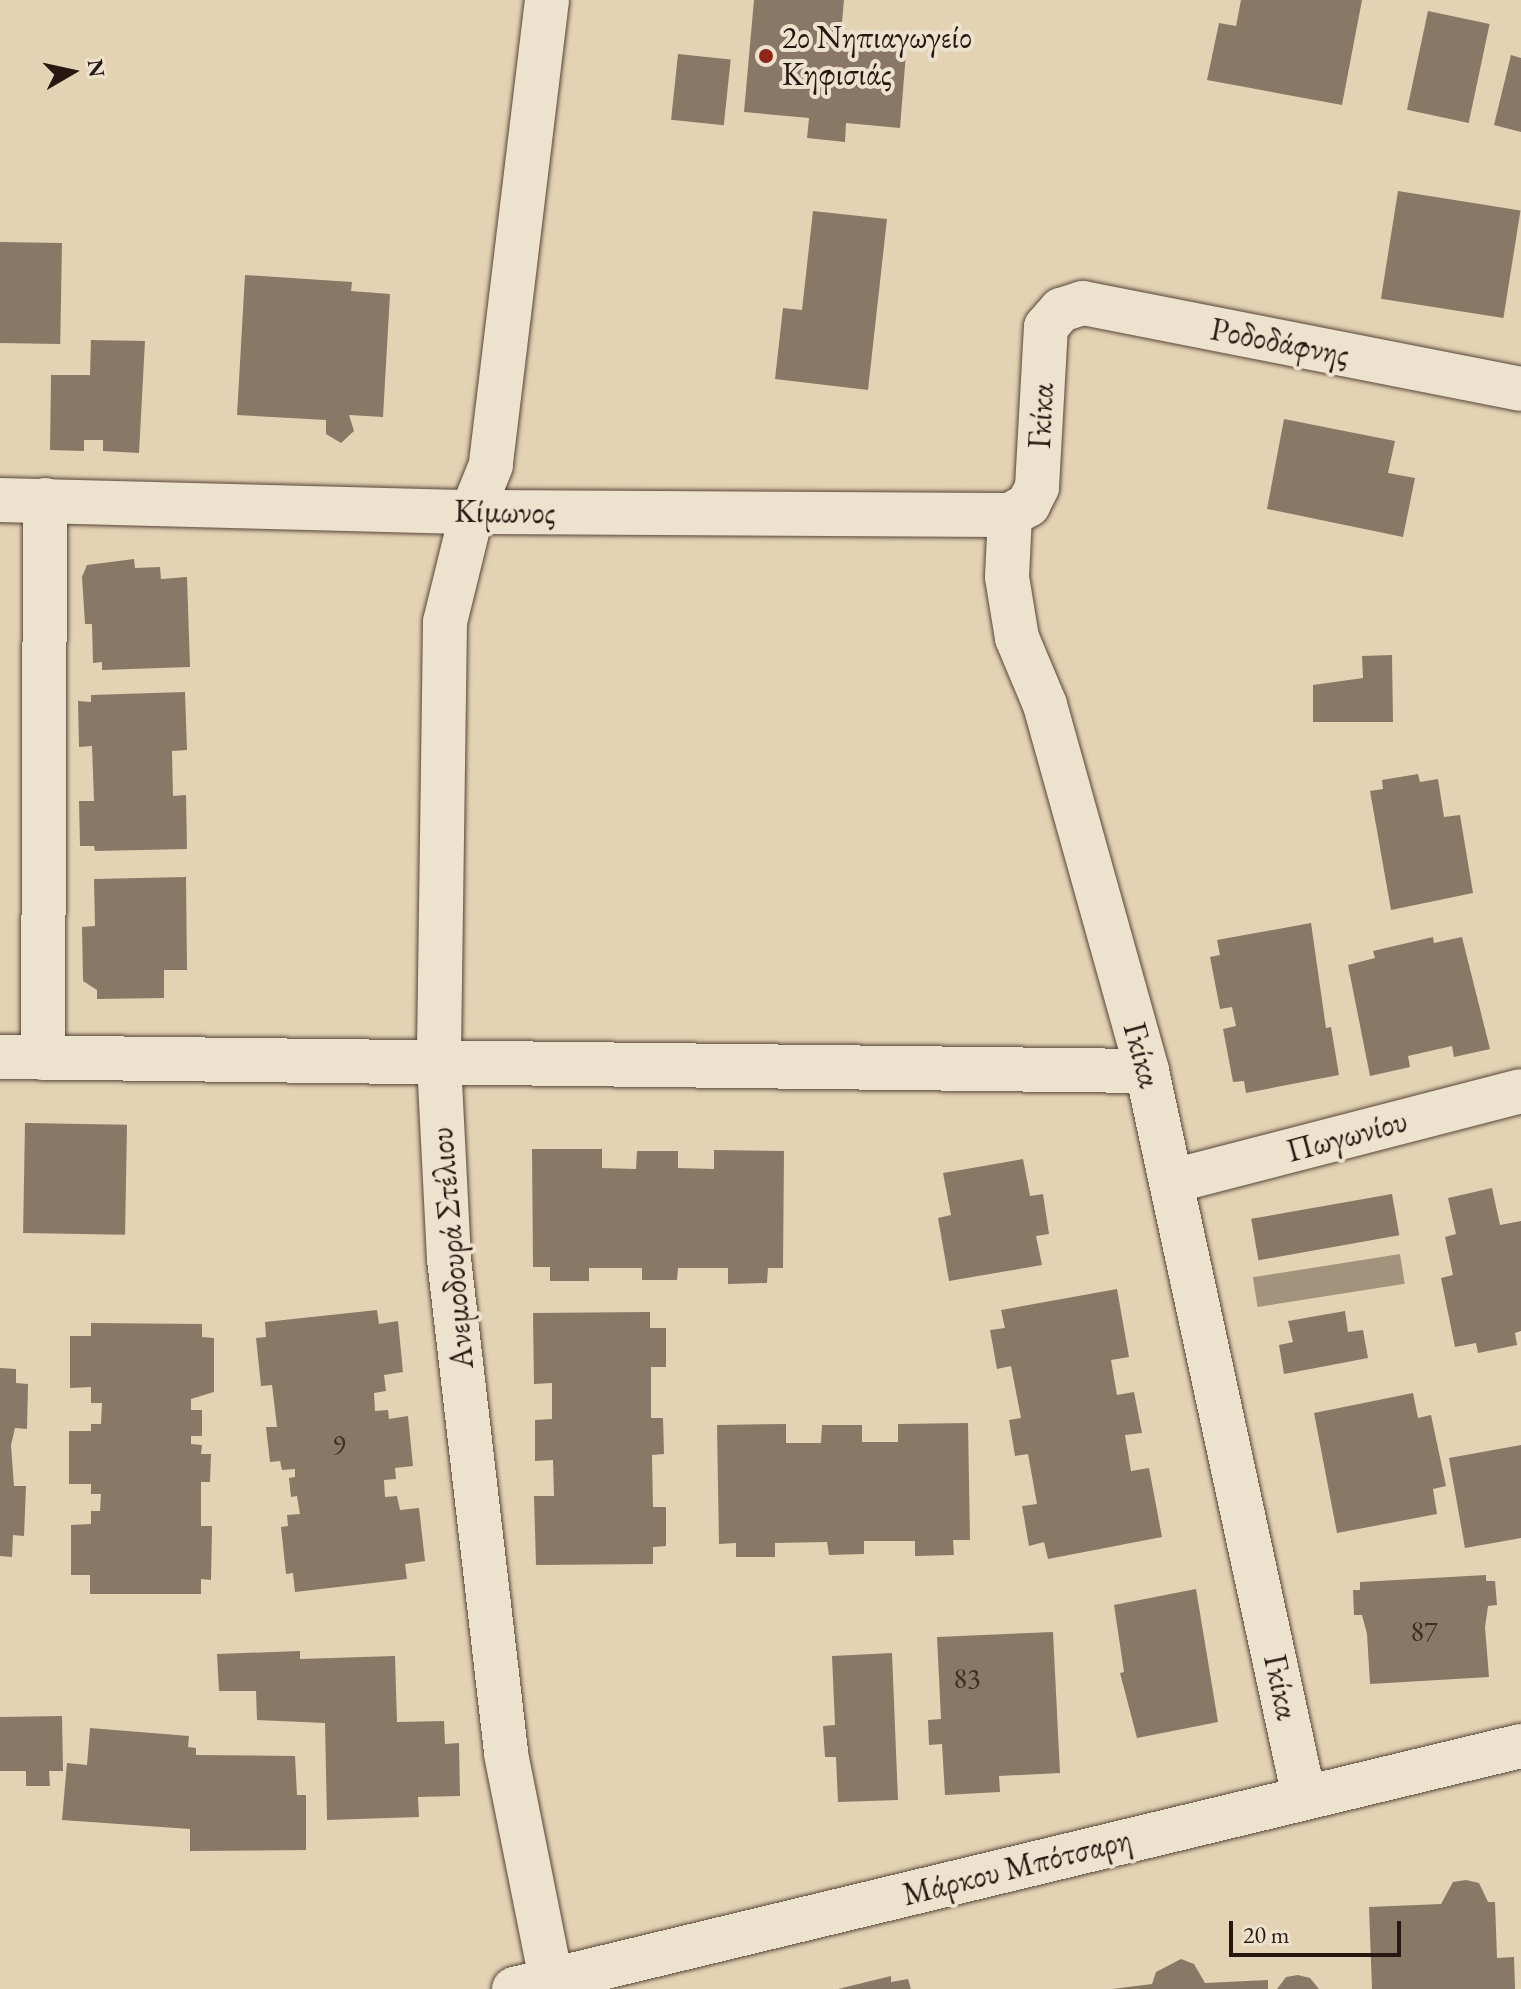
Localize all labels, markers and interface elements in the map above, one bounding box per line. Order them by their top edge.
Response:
place label: 2ο Νηπιαγωγείο Κηφισιάς [782,19,972,94]
north arrow [32,32,112,112]
marker: 2ο Νηπιαγωγείο Κηφισιάς [757,47,775,65]
text: N [80,57,112,79]
street label: Ροδοδάφνης [1207,310,1353,374]
street label: Γκίκα [1020,382,1062,450]
street label: Κίμωνος [454,492,556,532]
street label: Γκίκα [1115,1018,1169,1092]
street label: Πωγωνίου [1282,1101,1412,1171]
street label: Ανεμοδουρά Στέλιου [422,1125,482,1371]
house number: 9 [332,1427,346,1461]
house number: 87 [1411,1614,1437,1648]
street label: Γκίκα [1255,1651,1307,1723]
house number: 83 [954,1661,980,1695]
street label: Μάρκου Μπότσαρη [899,1820,1135,1914]
scale bar [1233,1905,1405,1955]
text: 20 m [1243,1919,1290,1950]

